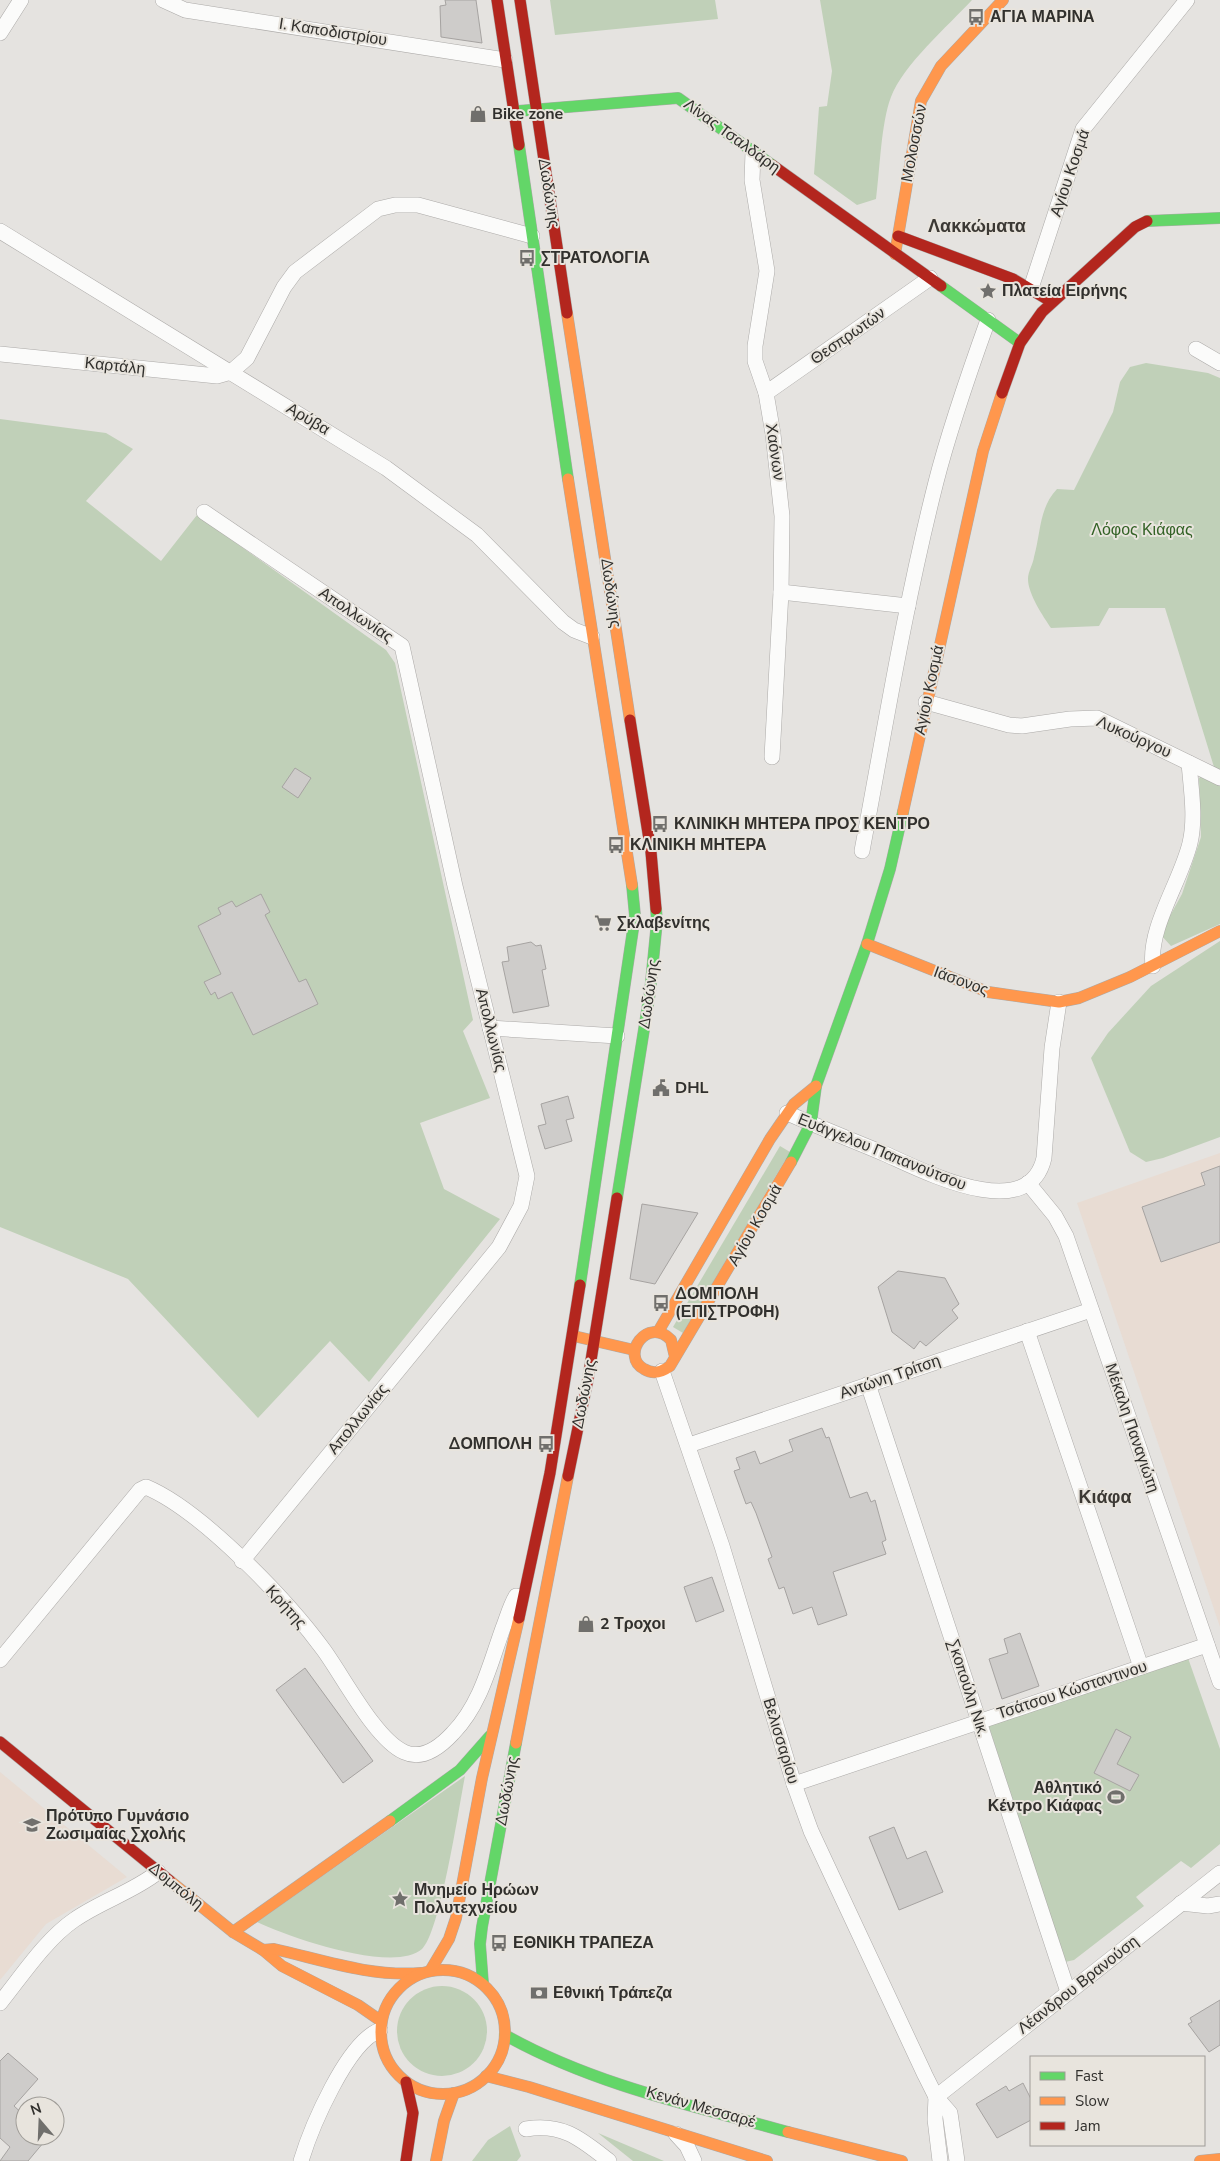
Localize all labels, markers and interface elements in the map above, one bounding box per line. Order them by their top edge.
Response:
place label: ΑΓΙΑ ΜΑΡΙΝΑ [990,6,1095,28]
bus stop icon: ΑΓΙΑ ΜΑΡΙΝΑ [966,7,986,27]
street label: Ι. Καποδιστρίου [277,13,389,51]
street label: Λίνας Τσαλδάρη [679,93,785,179]
street label: Μολοσσών [896,102,932,184]
place label: Bike zone [492,103,563,125]
shop icon: Bike zone [468,104,488,124]
street label: Αγίου Κοσμά [1045,126,1095,220]
street label: Δωδώνης [533,157,565,230]
district label: Λακκώματα [928,214,1026,238]
place label: ΣΤΡΑΤΟΛΟΓΙΑ [541,247,650,269]
bus stop icon: ΣΤΡΑΤΟΛΟΓΙΑ [517,248,537,268]
place label: Πλατεία Ειρήνης [1002,280,1127,302]
place icon: Πλατεία Ειρήνης [978,281,998,301]
street label: Θεσπρωτών [806,302,890,370]
street label: Καρτάλη [84,352,146,380]
street label: Αρύβα [282,397,334,441]
street label: Χαόνων [760,422,790,482]
park label: Λόφος Κιάφας [1091,519,1193,541]
street label: Δωδώνης [595,557,627,630]
street label: Απολλωνίας [314,582,398,648]
street label: Αγίου Κοσμά [909,643,949,737]
street label: Λυκούργου [1093,711,1175,763]
place label: ΚΛΙΝΙΚΗ ΜΗΤΕΡΑ ΠΡΟΣ ΚΕΝΤΡΟ [674,813,930,835]
bus stop icon: ΚΛΙΝΙΚΗ ΜΗΤΕΡΑ ΠΡΟΣ ΚΕΝΤΡΟ [650,814,670,834]
place label: ΚΛΙΝΙΚΗ ΜΗΤΕΡΑ [630,834,767,856]
bus stop icon: ΚΛΙΝΙΚΗ ΜΗΤΕΡΑ [606,835,626,855]
place label: Σκλαβενίτης [617,912,710,934]
supermarket icon: Σκλαβενίτης [593,913,613,933]
street label: Δωδώνης [633,957,665,1030]
street label: Ιάσονος [930,961,992,1001]
street label: Απολλωνίας [470,986,512,1074]
place label: DHL [675,1077,709,1099]
public building icon: DHL [651,1078,671,1098]
street label: Ευάγγελου Παπανούτσου [794,1108,970,1196]
street label: Αγίου Κοσμά [723,1180,787,1270]
place label: ΔΟΜΠΟΛΗ (ΕΠΙΣΤΡΟΦΗ) [675,1283,780,1323]
bus stop icon: ΔΟΜΠΟΛΗ (ΕΠΙΣΤΡΟΦΗ) [651,1293,671,1313]
street label: Αντώνη Τρίτση [837,1349,943,1405]
street label: Δωδώνης [567,1357,602,1431]
street label: Μέκαλη Παναγιώτη [1100,1360,1164,1496]
street label: Απολλωνίας [323,1379,394,1459]
place label: ΔΟΜΠΟΛΗ [449,1433,532,1455]
bus stop icon: ΔΟΜΠΟΛΗ [536,1434,556,1454]
district label: Κιάφα [1078,1485,1132,1509]
street label: Κρήτης [261,1580,312,1634]
place label: 2 Τροχοι [600,1613,666,1635]
shop icon: 2 Τροχοι [576,1614,596,1634]
street label: Σκοπούλη Νικ. [942,1637,994,1739]
street label: Τσάτσου Κώσταντινου [994,1655,1150,1725]
street label: Βελισσαρίου [758,1695,804,1787]
street label: Δωδώνης [490,1754,524,1827]
place label: Αθλητικό Κέντρο Κιάφας [988,1777,1102,1817]
sports icon: Αθλητικό Κέντρο Κιάφας [1106,1787,1126,1807]
place label: Πρότυπο Γυμνάσιο Ζωσιμαίας Σχολής [46,1805,190,1845]
school or university icon: Πρότυπο Γυμνάσιο Ζωσιμαίας Σχολής [22,1815,42,1835]
street label: Δομπόλη [144,1857,208,1915]
place label: Μνημείο Ηρώων Πολυτεχνείου [414,1879,539,1919]
place icon: Μνημείο Ηρώων Πολυτεχνείου [390,1889,410,1909]
street label: Λέανδρου Βρανούση [1013,1931,1143,2039]
place label: ΕΘΝΙΚΗ ΤΡΑΠΕΖΑ [513,1932,654,1954]
bus stop icon: ΕΘΝΙΚΗ ΤΡΑΠΕΖΑ [489,1933,509,1953]
place label: Εθνική Τράπεζα [553,1982,672,2004]
bank icon: Εθνική Τράπεζα [529,1983,549,2003]
legend [1030,2056,1205,2146]
text: Fast [1075,2066,1104,2086]
street label: Κενάν Μεσσαρέ [644,2081,758,2133]
text: Slow [1075,2091,1110,2111]
north arrow [15,2096,65,2146]
text: N [28,2098,44,2120]
text: Jam [1074,2116,1101,2136]

